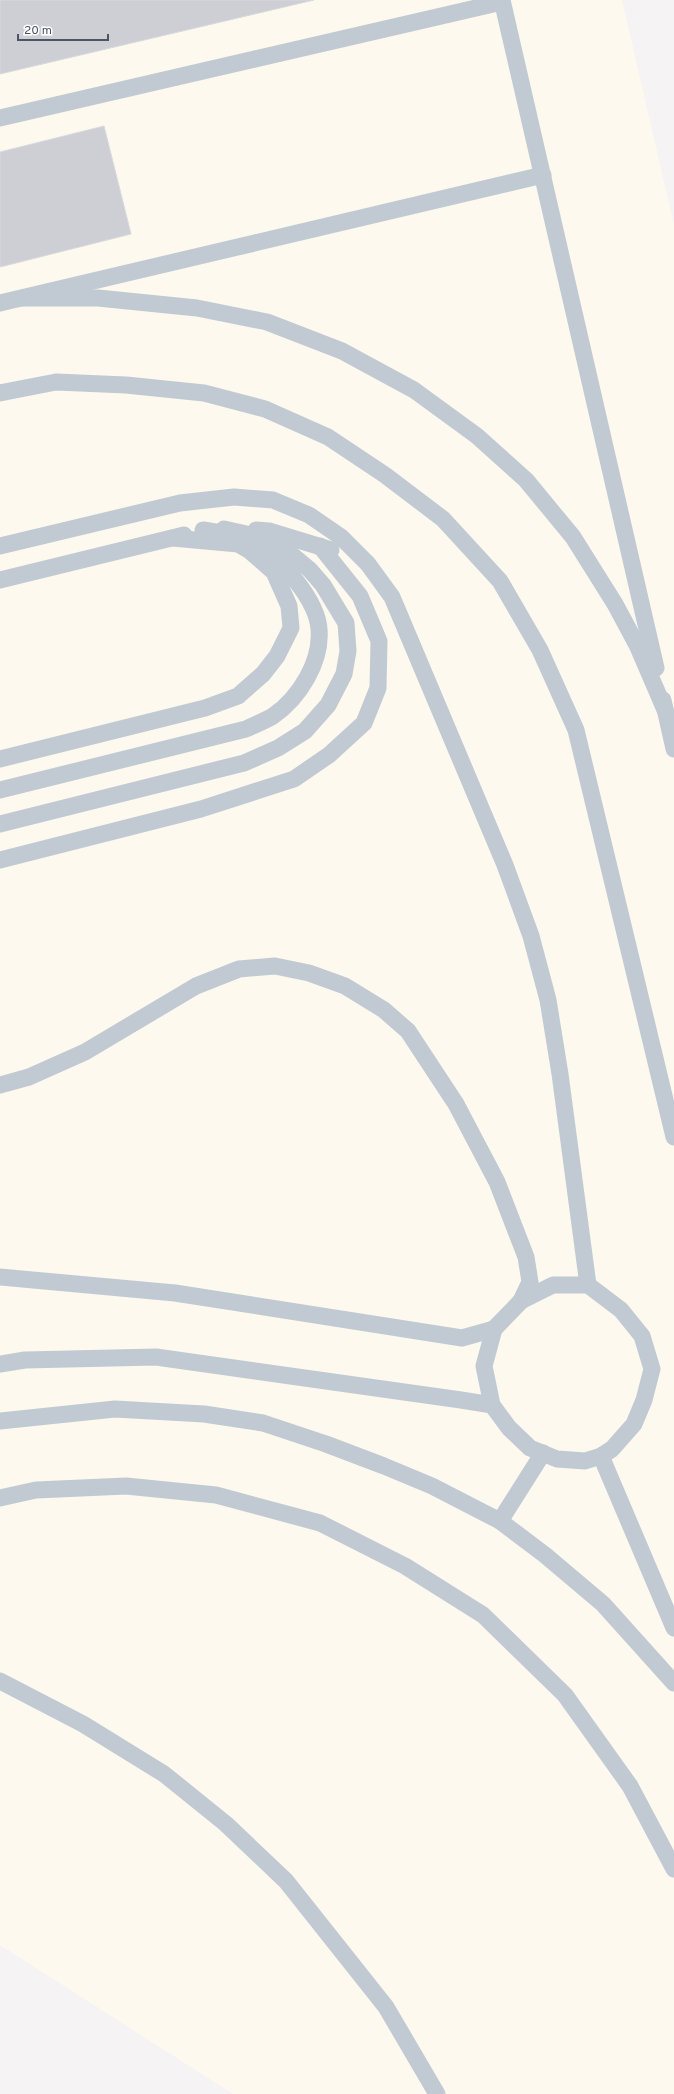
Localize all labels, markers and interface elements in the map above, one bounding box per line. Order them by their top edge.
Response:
scale bar [18,16,108,42]
text: 20 m [24,23,52,39]

